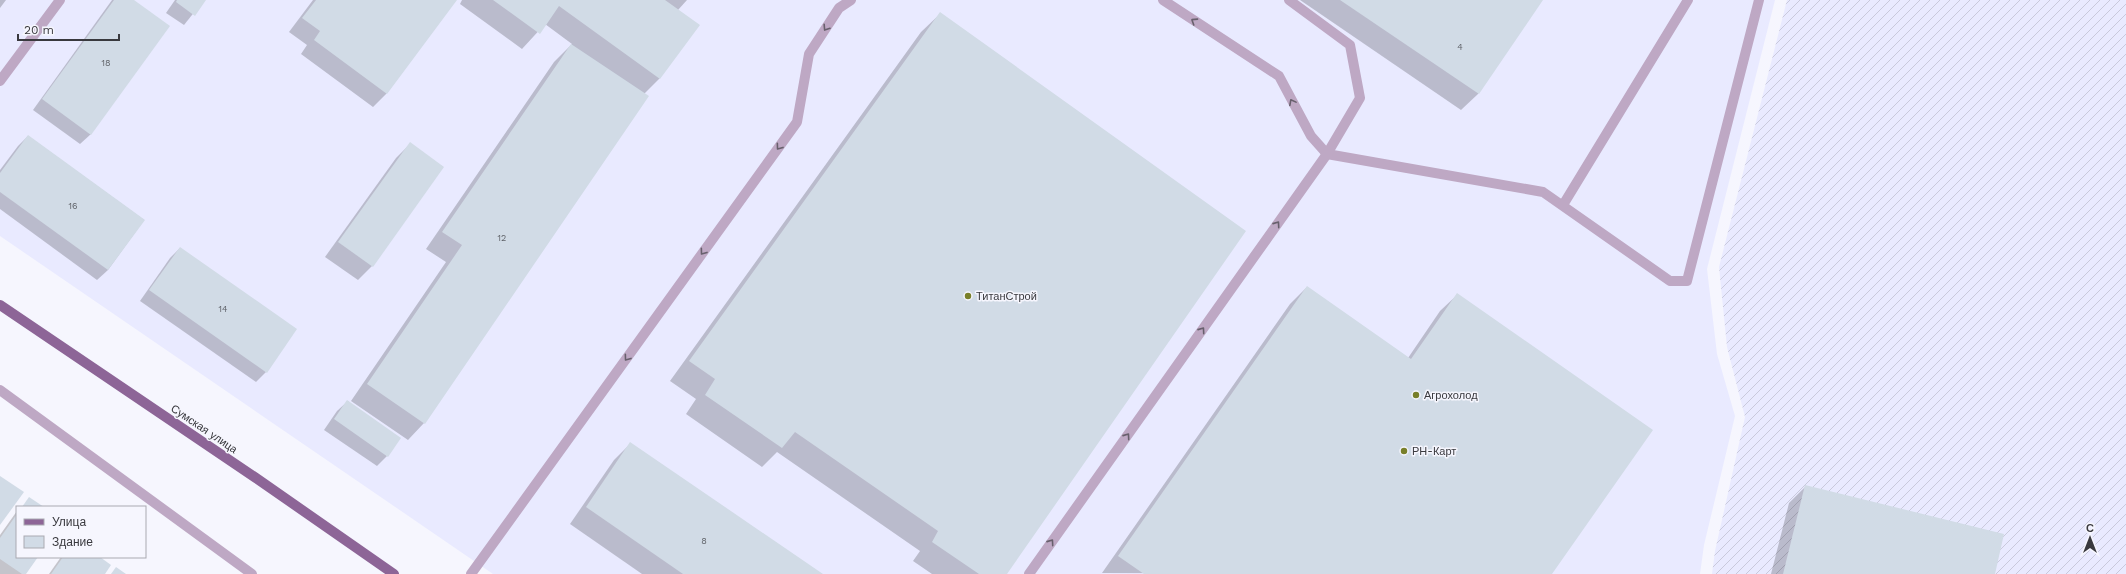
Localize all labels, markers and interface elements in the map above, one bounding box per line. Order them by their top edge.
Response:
scale bar [18,16,119,42]
one-way arrow [1191,18,1198,26]
text: 20 m [24,23,54,37]
one-way arrow [823,24,830,31]
house number: 4 [1457,42,1463,52]
house number: 18 [101,58,111,68]
one-way arrow [1290,99,1297,106]
one-way arrow [777,142,784,149]
house number: 16 [69,201,77,211]
one-way arrow [1272,222,1279,229]
house number: 12 [498,233,506,243]
one-way arrow [701,248,708,255]
place label: ТитанСтрой [976,290,1037,303]
marker: ТитанСтрой [963,291,973,301]
house number: 14 [218,304,228,314]
one-way arrow [1197,328,1204,335]
one-way arrow [625,353,632,360]
place label: Агрохолод [1424,389,1478,402]
marker: Агрохолод [1411,390,1421,400]
street label: Сумская улица [168,402,240,457]
one-way arrow [1122,434,1129,441]
place label: РН-Карт [1412,445,1456,458]
marker: РН-Карт [1399,446,1409,456]
legend [16,506,146,558]
text: Улица [52,515,86,529]
north arrow [2070,518,2110,558]
text: С [2086,522,2094,535]
text: Здание [52,535,93,549]
house number: 8 [701,536,707,546]
one-way arrow [1046,540,1053,547]

